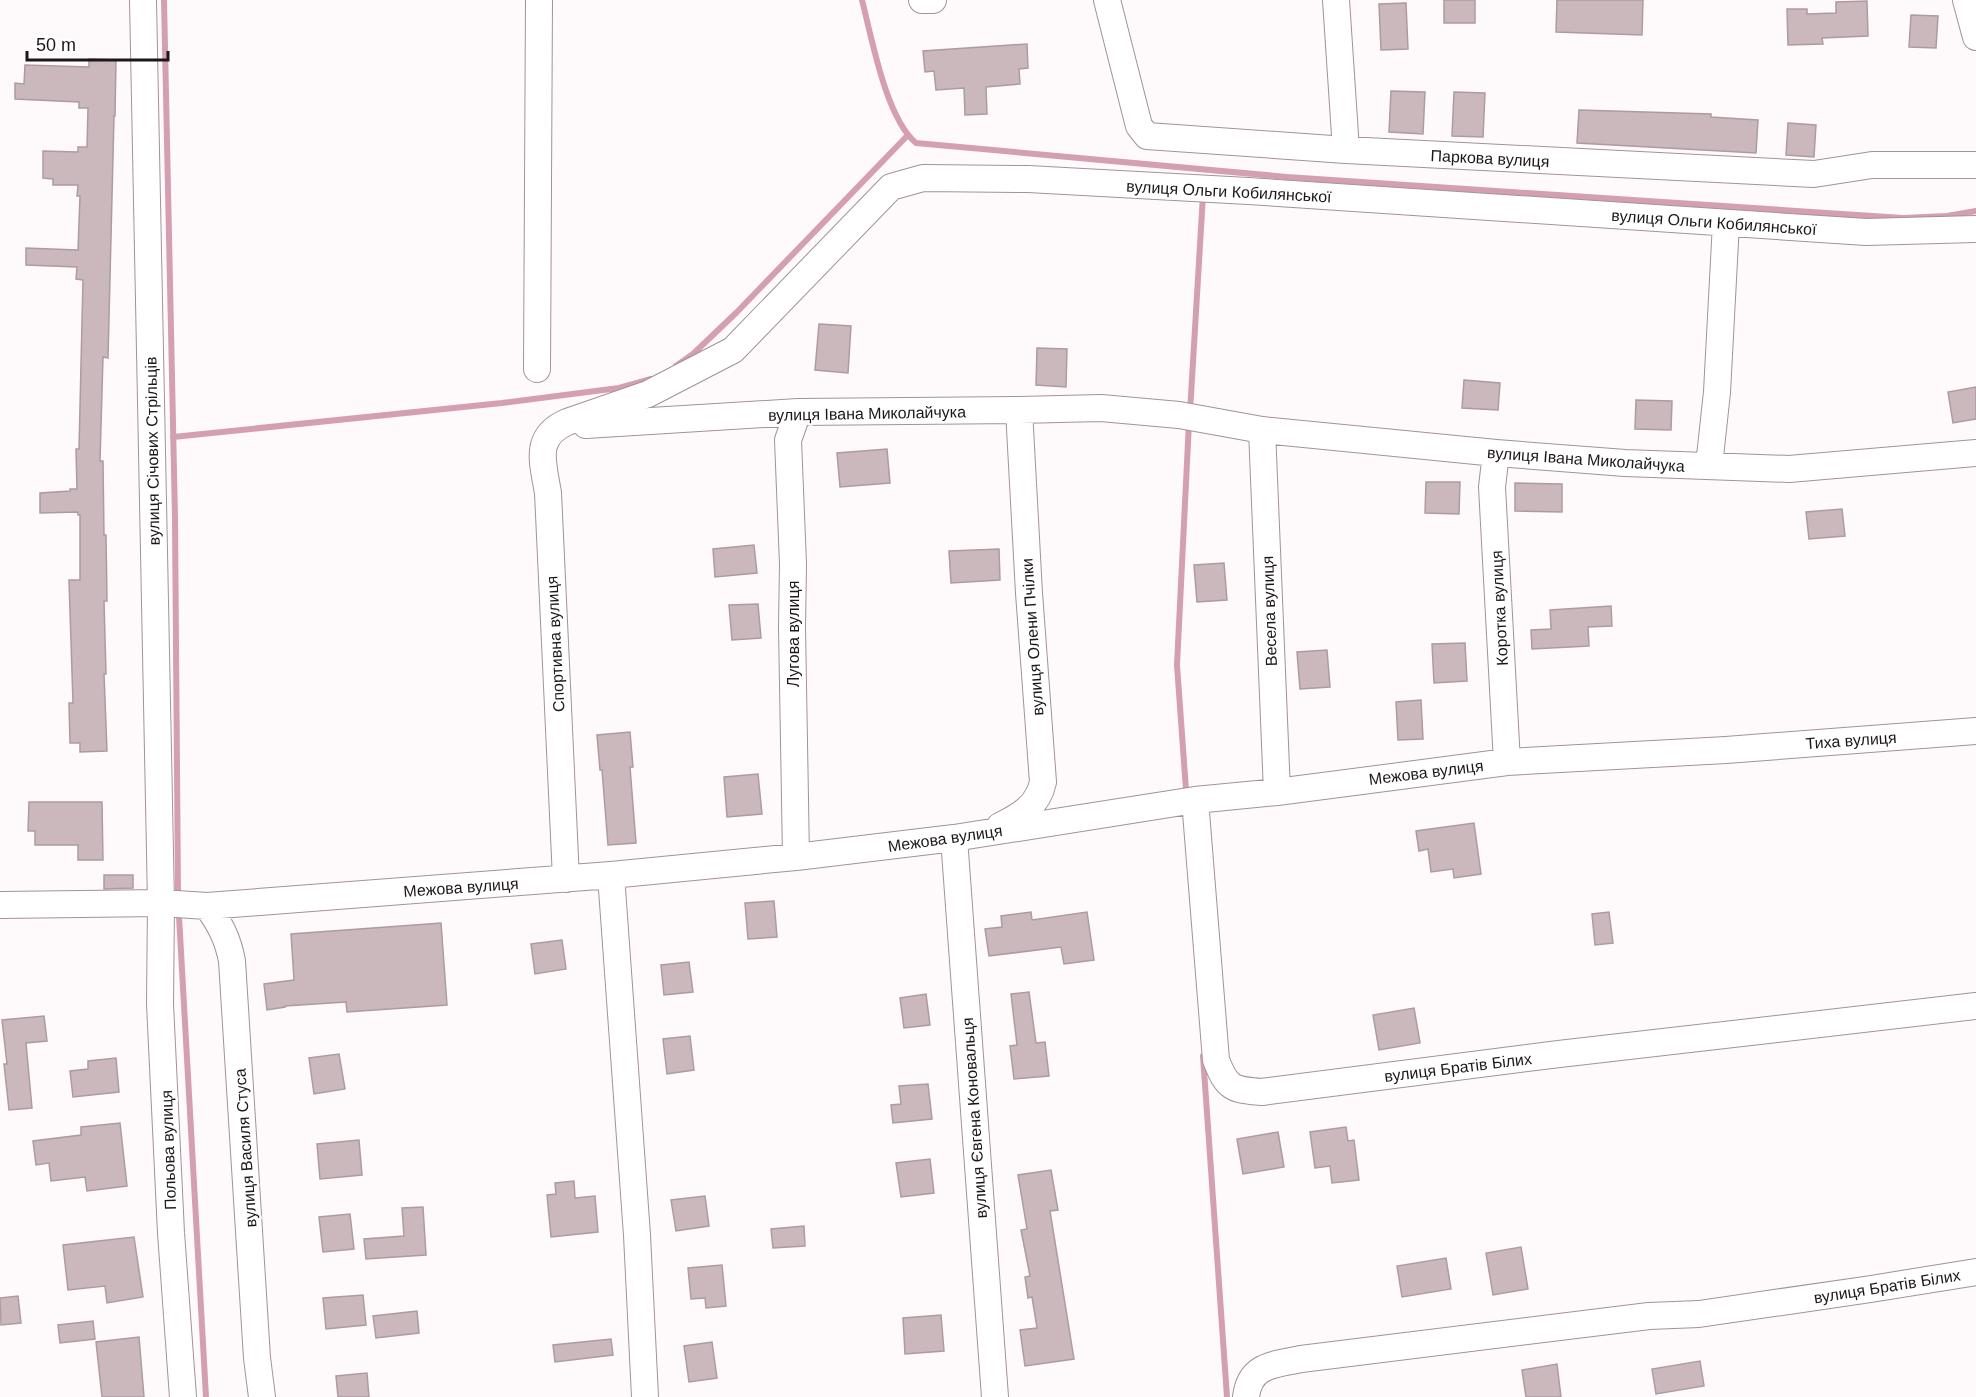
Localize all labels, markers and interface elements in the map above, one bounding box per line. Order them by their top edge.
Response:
scale bar [27,24,168,62]
text: 50 m [36,35,76,55]
street label: Паркова вулиця [1430,147,1550,170]
street label: вулиця Ольги Кобилянської [1126,178,1333,205]
street label: вулиця Ольги Кобилянської [1611,207,1818,238]
street label: вулиця Січових Стрільців [142,356,163,546]
street label: вулиця Івана Миколайчука [768,403,966,424]
street label: вулиця Івана Миколайчука [1487,444,1685,475]
street label: Коротка вулиця [1488,550,1511,666]
street label: Весела вулиця [1259,555,1280,667]
street label: вулиця Олени Пчілки [1019,558,1046,716]
street label: Спортивна вулиця [543,575,568,713]
street label: Лугова вулиця [785,581,802,687]
street label: Тиха вулиця [1805,729,1897,752]
street label: Межова вулиця [1368,757,1484,788]
street label: Межова вулиця [887,822,1003,855]
street label: Межова вулиця [403,875,519,900]
street label: вулиця Євгена Коновальця [959,1017,990,1219]
street label: вулиця Братів Білих [1383,1050,1533,1085]
street label: вулиця Василя Стуса [231,1068,260,1228]
street label: Польова вулиця [158,1090,179,1210]
street label: вулиця Братів Білих [1812,1266,1962,1307]

